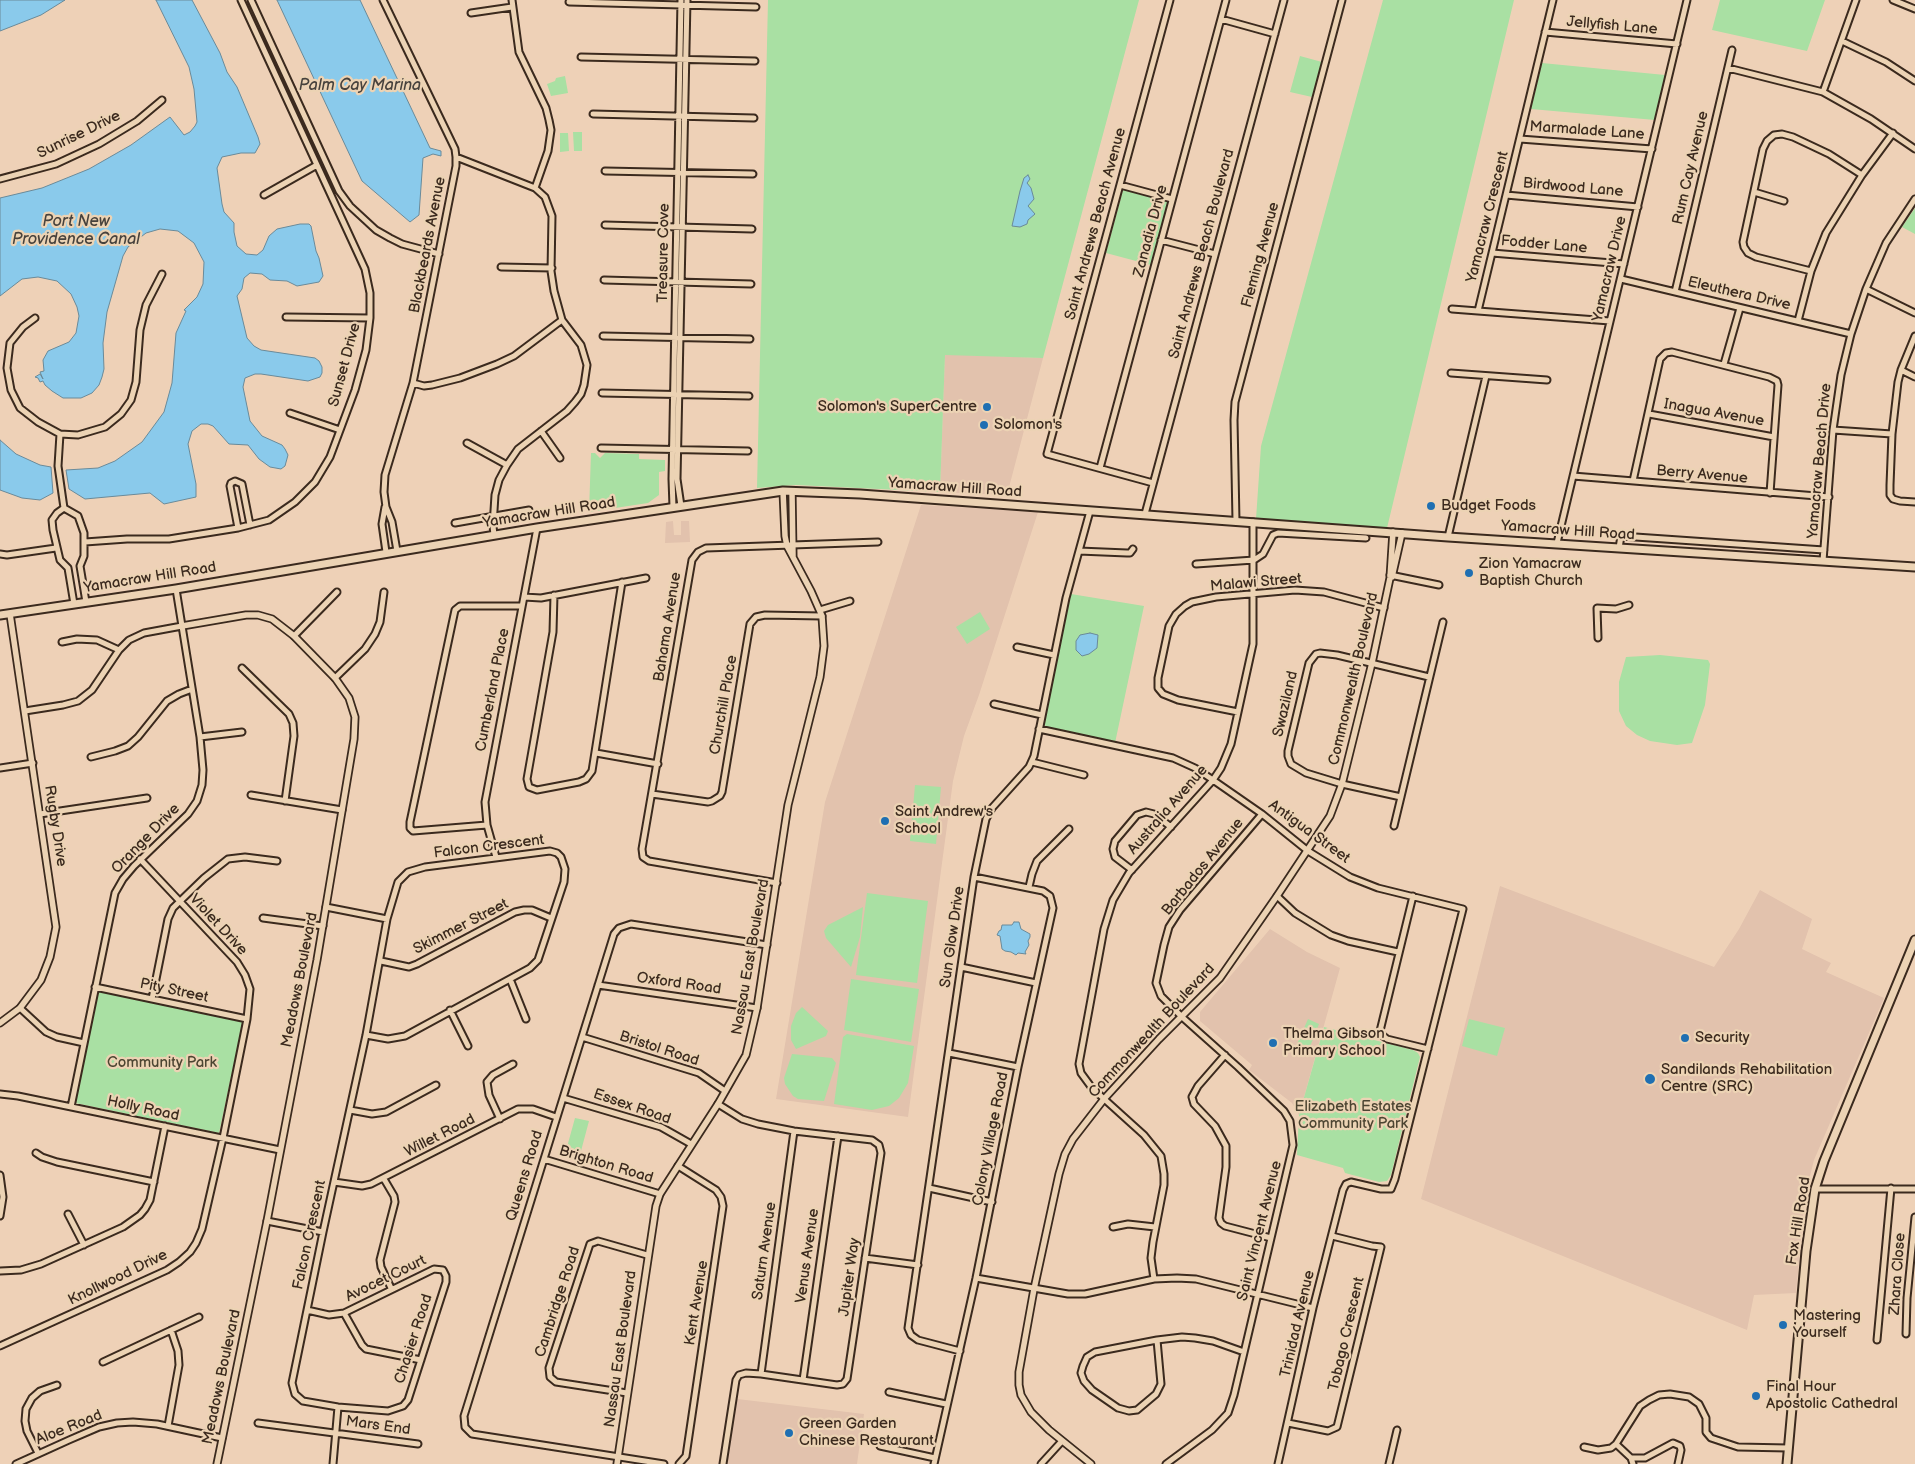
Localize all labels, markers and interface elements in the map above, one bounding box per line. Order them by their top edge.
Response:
street label: Jellyfish Lane [1566,13,1658,39]
water label: Palm Cay Marina [299,76,421,96]
street label: Sunrise Drive [34,107,124,163]
street label: Rum Cay Avenue [1669,110,1713,226]
street label: Marmalade Lane [1529,118,1645,144]
street label: Saint Andrews Beach Avenue [1062,126,1130,322]
street label: Saint Andrews Beach Boulevard [1165,147,1239,361]
street label: Yamacraw Crescent [1463,150,1513,284]
street label: Blackbeards Avenue [406,175,450,315]
street label: Birdwood Lane [1522,175,1624,201]
street label: Zanadia Drive [1130,183,1172,279]
street label: Fleming Avenue [1238,200,1284,310]
street label: Treasure Cove [654,203,674,303]
water label: Port New Providence Canal [12,212,140,250]
street label: Yamacraw Drive [1589,214,1631,324]
street label: Fodder Lane [1500,232,1588,258]
street label: Eleuthera Drive [1686,273,1792,315]
street label: Sunset Drive [325,321,365,409]
street label: Yamacraw Beach Drive [1804,383,1836,539]
street label: Inagua Avenue [1662,395,1766,431]
place label: Solomon's SuperCentre [818,398,977,416]
marker: Solomon's SuperCentre [981,401,993,413]
place label: Solomon's [994,416,1062,434]
marker: Solomon's [978,419,990,431]
street label: Berry Avenue [1655,462,1749,488]
street label: Yamacraw Hill Road [888,474,1022,502]
street label: Yamacraw Hill Road [481,494,617,532]
place label: Budget Foods [1441,497,1536,515]
marker: Budget Foods [1425,500,1437,512]
street label: Yamacraw Hill Road [1501,517,1635,545]
place label: Zion Yamacraw Baptish Church [1479,555,1583,590]
street label: Yamacraw Hill Road [82,559,218,597]
marker: Zion Yamacraw Baptish Church [1463,567,1475,579]
street label: Malawi Street [1209,570,1303,596]
street label: Bahama Avenue [650,571,686,683]
street label: Commonwealth Boulevard [1325,591,1383,767]
street label: Cumberland Place [472,627,514,753]
street label: Churchill Place [706,654,742,756]
street label: Swaziland [1270,669,1302,739]
street label: Australia Avenue [1124,762,1212,858]
street label: Rugby Drive [40,784,70,868]
street label: Antigua Street [1265,796,1353,868]
street label: Orange Drive [108,800,184,878]
place label: Saint Andrew's School [895,803,993,838]
marker: Saint Andrew's School [879,815,891,827]
street label: Barbados Avenue [1158,815,1248,919]
street label: Falcon Crescent [433,831,545,863]
street label: Nassau East Boulevard [728,878,774,1036]
street label: Sun Glow Drive [937,885,969,989]
street label: Violet Drive [185,891,251,959]
street label: Skimmer Street [410,895,512,959]
street label: Meadows Boulevard [278,911,322,1049]
street label: Commonwealth Boulevard [1085,960,1219,1102]
street label: Oxford Road [636,969,722,999]
street label: Pity Street [138,975,210,1007]
place label: Thelma Gibson Primary School [1283,1025,1385,1060]
street label: Bristol Road [617,1028,701,1070]
place label: Security [1695,1029,1750,1047]
marker: Security [1679,1032,1691,1044]
marker: Thelma Gibson Primary School [1267,1037,1279,1049]
park label: Community Park [107,1054,217,1072]
place label: Sandilands Rehabilitation Centre (SRC) [1661,1061,1832,1096]
street label: Colony Village Road [969,1071,1013,1207]
marker: Sandilands Rehabilitation Centre (SRC) [1643,1072,1657,1086]
street label: Essex Road [591,1085,673,1129]
street label: Holly Road [105,1093,181,1125]
park label: Elizabeth Estates Community Park [1295,1098,1411,1133]
street label: Willet Road [402,1111,478,1161]
street label: Queens Road [503,1128,547,1224]
street label: Brighton Road [557,1142,655,1188]
street label: Saint Vincent Avenue [1234,1159,1286,1303]
street label: Fox Hill Road [1783,1176,1815,1266]
street label: Falcon Crescent [290,1179,330,1291]
street label: Saturn Avenue [749,1201,781,1301]
street label: Venus Avenue [792,1207,824,1305]
street label: Zhara Close [1886,1232,1910,1316]
street label: Jupiter Way [836,1237,864,1317]
street label: Cambridge Road [532,1244,584,1360]
street label: Knollwood Drive [65,1246,171,1310]
street label: Avocet Court [343,1252,429,1306]
street label: Kent Avenue [681,1259,713,1347]
street label: Nassau East Boulevard [601,1269,641,1429]
street label: Trinidad Avenue [1277,1269,1319,1379]
street label: Tobago Crescent [1325,1275,1369,1393]
street label: Chasier Road [391,1292,437,1386]
place label: Mastering Yourself [1793,1307,1861,1342]
street label: Meadows Boulevard [199,1308,245,1446]
marker: Mastering Yourself [1777,1319,1789,1331]
place label: Final Hour Apostolic Cathedral [1766,1378,1898,1413]
marker: Final Hour Apostolic Cathedral [1750,1390,1762,1402]
street label: Aloe Road [33,1407,105,1449]
street label: Mars End [344,1413,412,1439]
place label: Green Garden Chinese Restaurant [799,1415,934,1450]
marker: Green Garden Chinese Restaurant [783,1427,795,1439]

